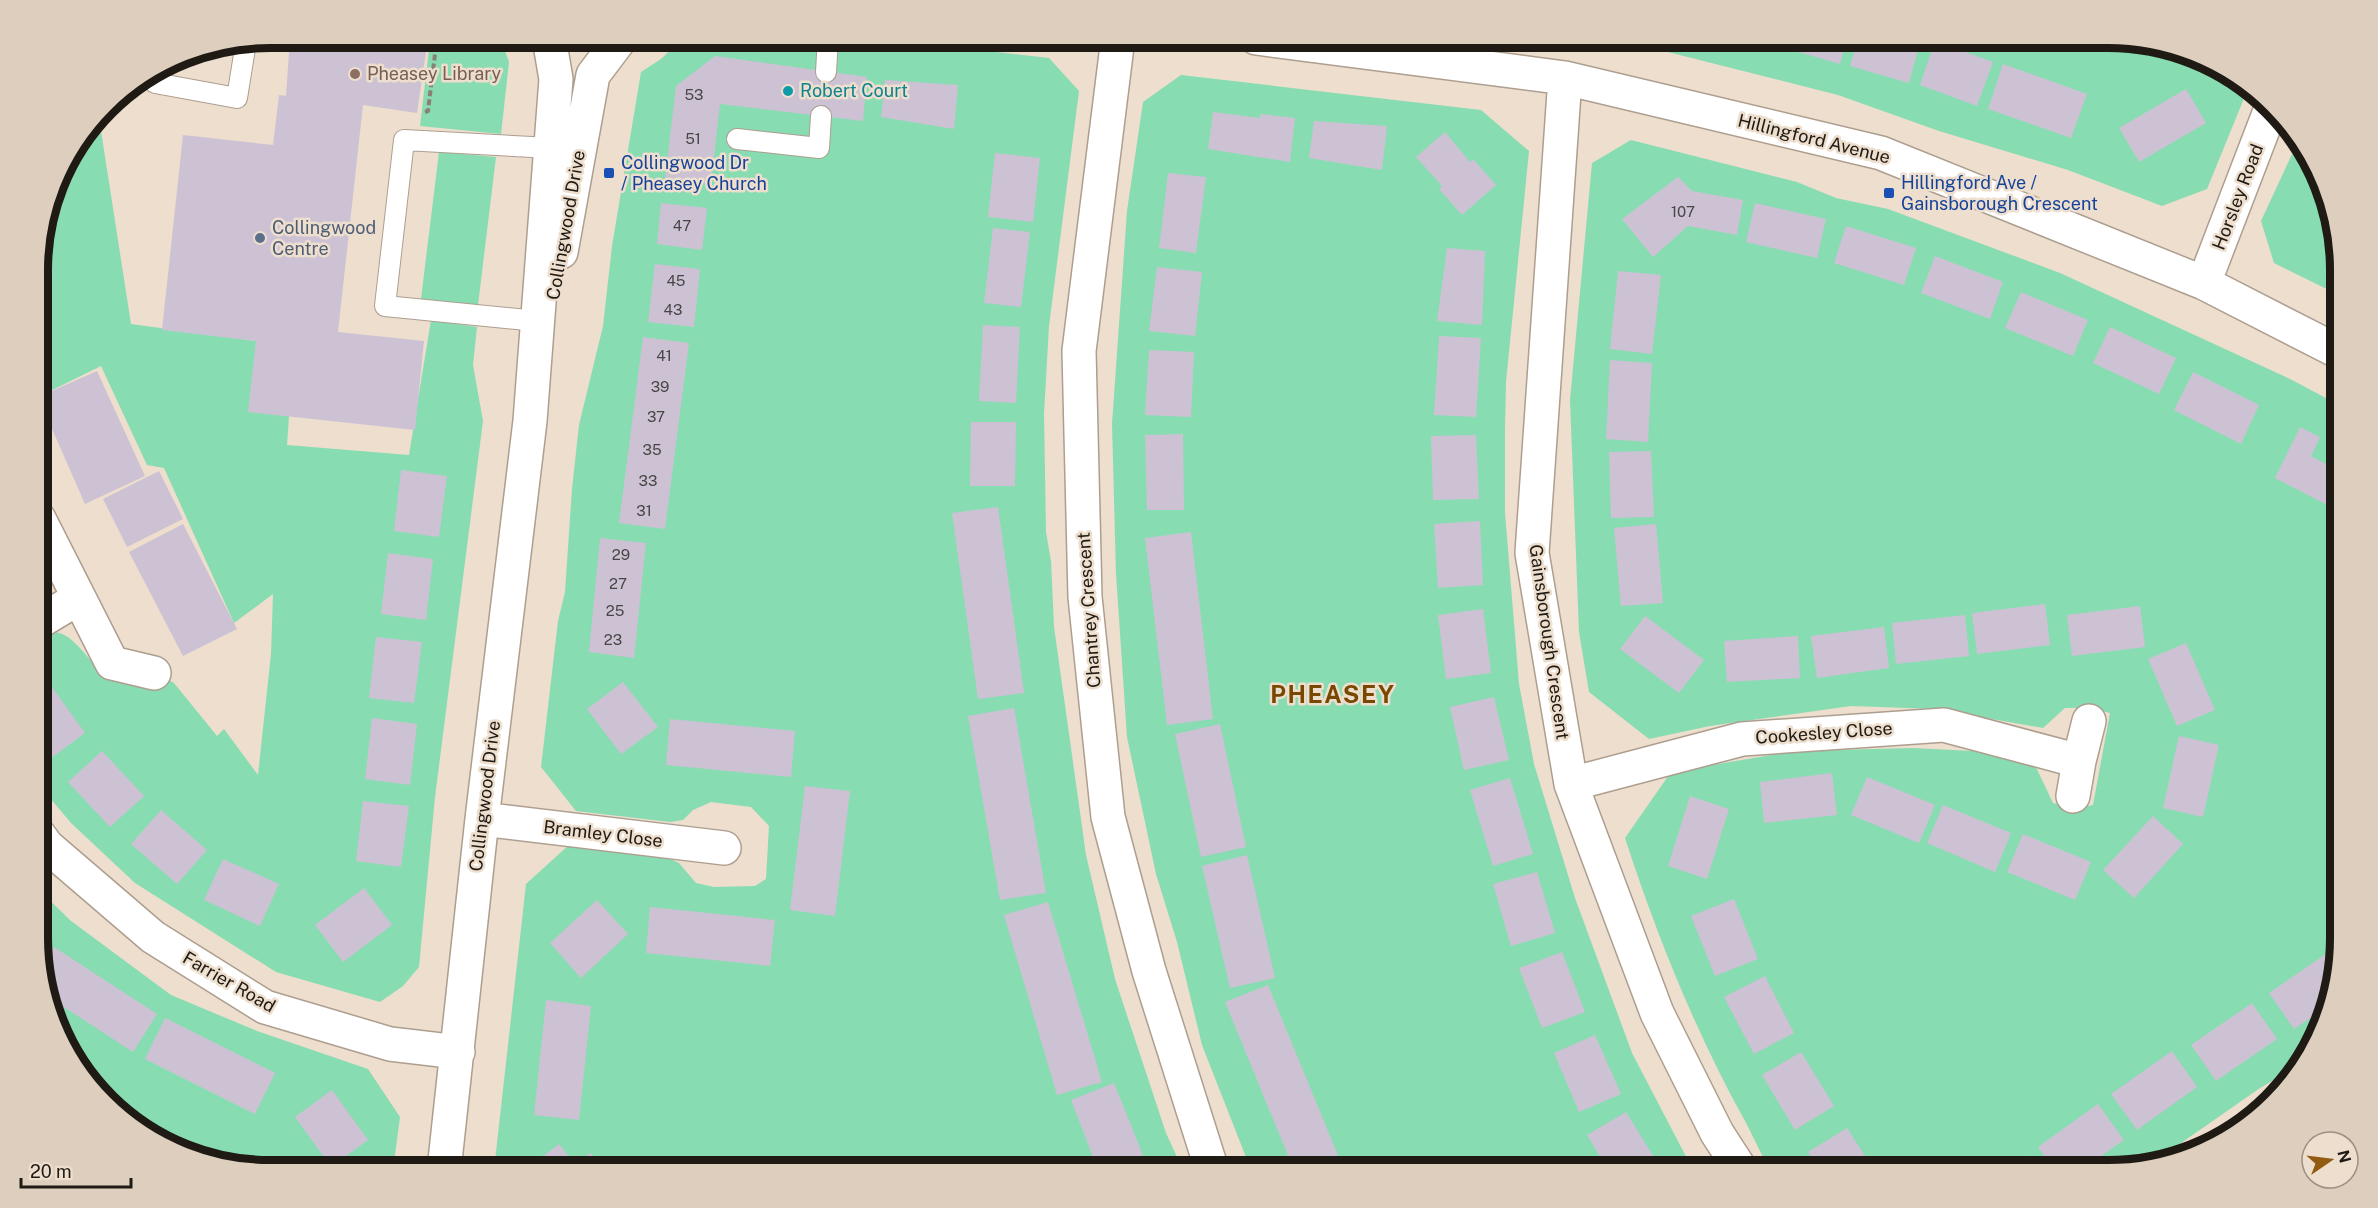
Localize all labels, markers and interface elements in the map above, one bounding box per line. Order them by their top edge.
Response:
place label: Pheasey Library [367,63,502,84]
marker: Pheasey Library [348,67,362,81]
place label: Robert Court [800,80,908,101]
marker: Robert Court [781,84,795,98]
house number: 53 [684,86,704,103]
street label: Hillingford Avenue [1736,109,1892,168]
house number: 51 [685,130,701,147]
street label: Horsley Road [2208,141,2267,253]
street label: Collingwood Drive [542,148,589,301]
place label: Collingwood Dr / Pheasey Church [621,152,767,194]
marker: Collingwood Dr / Pheasey Church [602,166,616,180]
place label: Hillingford Ave / Gainsborough Crescent [1901,172,2098,214]
marker: Hillingford Ave / Gainsborough Crescent [1882,186,1896,200]
house number: 107 [1671,203,1695,220]
place label: Collingwood Centre [272,217,376,259]
house number: 47 [673,217,691,234]
marker: Collingwood Centre [253,231,267,245]
house number: 45 [667,272,685,289]
house number: 43 [664,301,682,318]
house number: 41 [656,347,672,364]
house number: 39 [651,378,669,395]
house number: 37 [647,408,665,425]
house number: 35 [642,441,662,458]
house number: 33 [639,472,657,489]
house number: 31 [636,502,652,519]
street label: Chantrey Crescent [1073,531,1104,689]
street label: Gainsborough Crescent [1525,543,1574,741]
house number: 29 [612,546,630,563]
house number: 27 [609,575,627,592]
house number: 25 [606,602,624,619]
house number: 23 [604,631,622,648]
district label: PHEASEY [1270,680,1396,708]
street label: Cookesley Close [1755,717,1893,748]
street label: Collingwood Drive [465,719,504,872]
street label: Bramley Close [542,816,664,851]
street label: Farrier Road [179,947,279,1016]
north arrow [2300,1130,2360,1190]
text: N [2333,1148,2355,1165]
scale bar [21,1151,130,1189]
text: 20 m [30,1161,72,1182]

